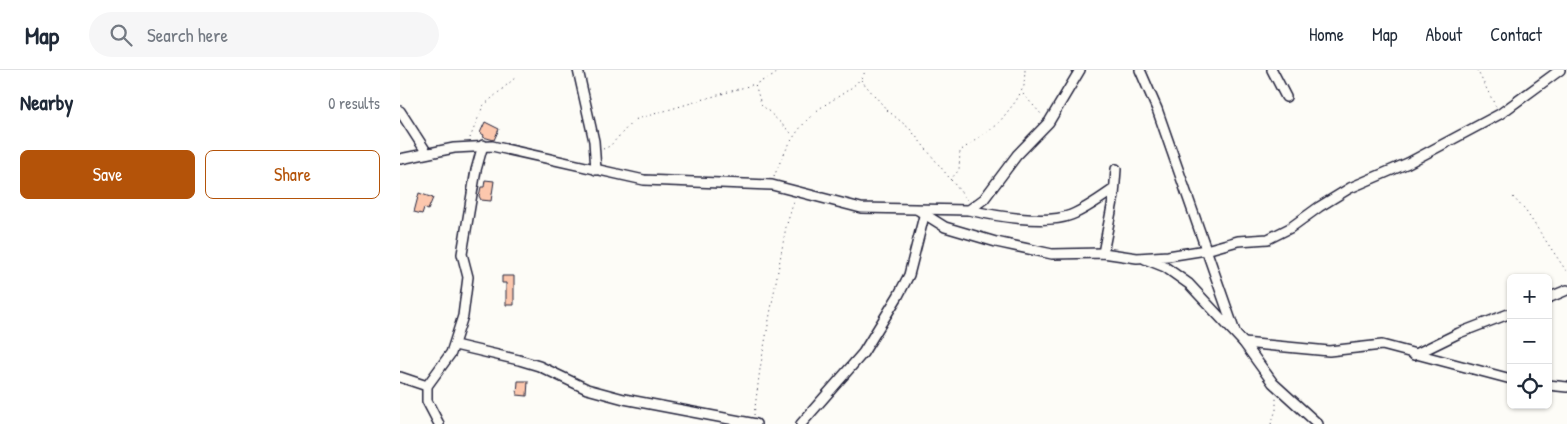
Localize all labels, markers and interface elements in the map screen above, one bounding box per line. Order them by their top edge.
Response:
search box [89,12,439,57]
text: Map [25,19,59,51]
icon: search [107,21,135,49]
text: Search here [147,22,228,48]
text: Home [1309,22,1344,47]
text: Map [1372,22,1397,47]
text: About [1425,22,1462,47]
text: Contact [1490,22,1542,47]
text: Nearby [20,88,73,117]
text: 0 results [328,92,380,114]
button: Save [20,150,195,199]
button: Share [205,150,380,199]
map controls [1507,274,1552,409]
button: + [1507,274,1552,319]
button: − [1507,319,1552,364]
button: locate [1507,364,1552,409]

